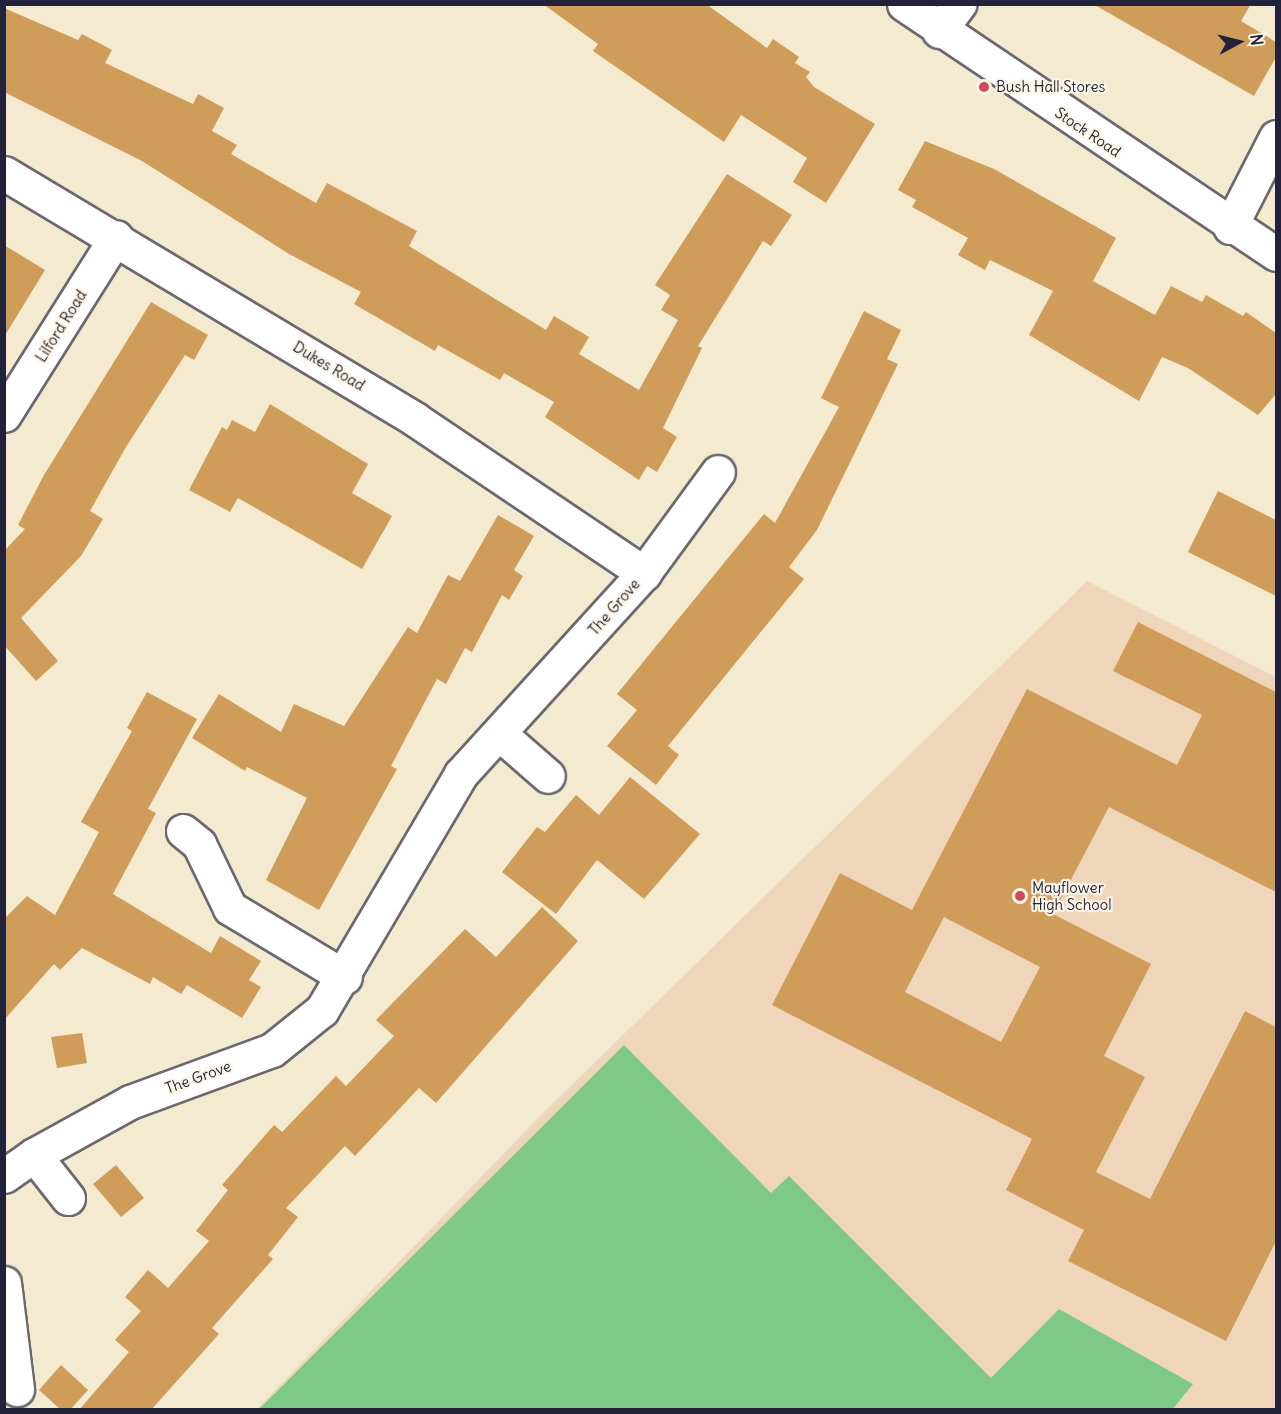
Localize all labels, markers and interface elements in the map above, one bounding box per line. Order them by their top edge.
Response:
north arrow [1209,12,1269,72]
text: N [1246,33,1267,47]
place label: Bush Hall Stores [996,78,1105,96]
marker: Bush Hall Stores [977,80,991,94]
street label: Stock Road [1052,103,1124,161]
street label: Lilford Road [32,287,90,365]
street label: Dukes Road [290,338,368,394]
street label: The Grove [585,575,643,639]
place label: Mayflower High School [1032,878,1112,913]
marker: Mayflower High School [1013,889,1027,903]
street label: The Grove [163,1057,233,1097]

